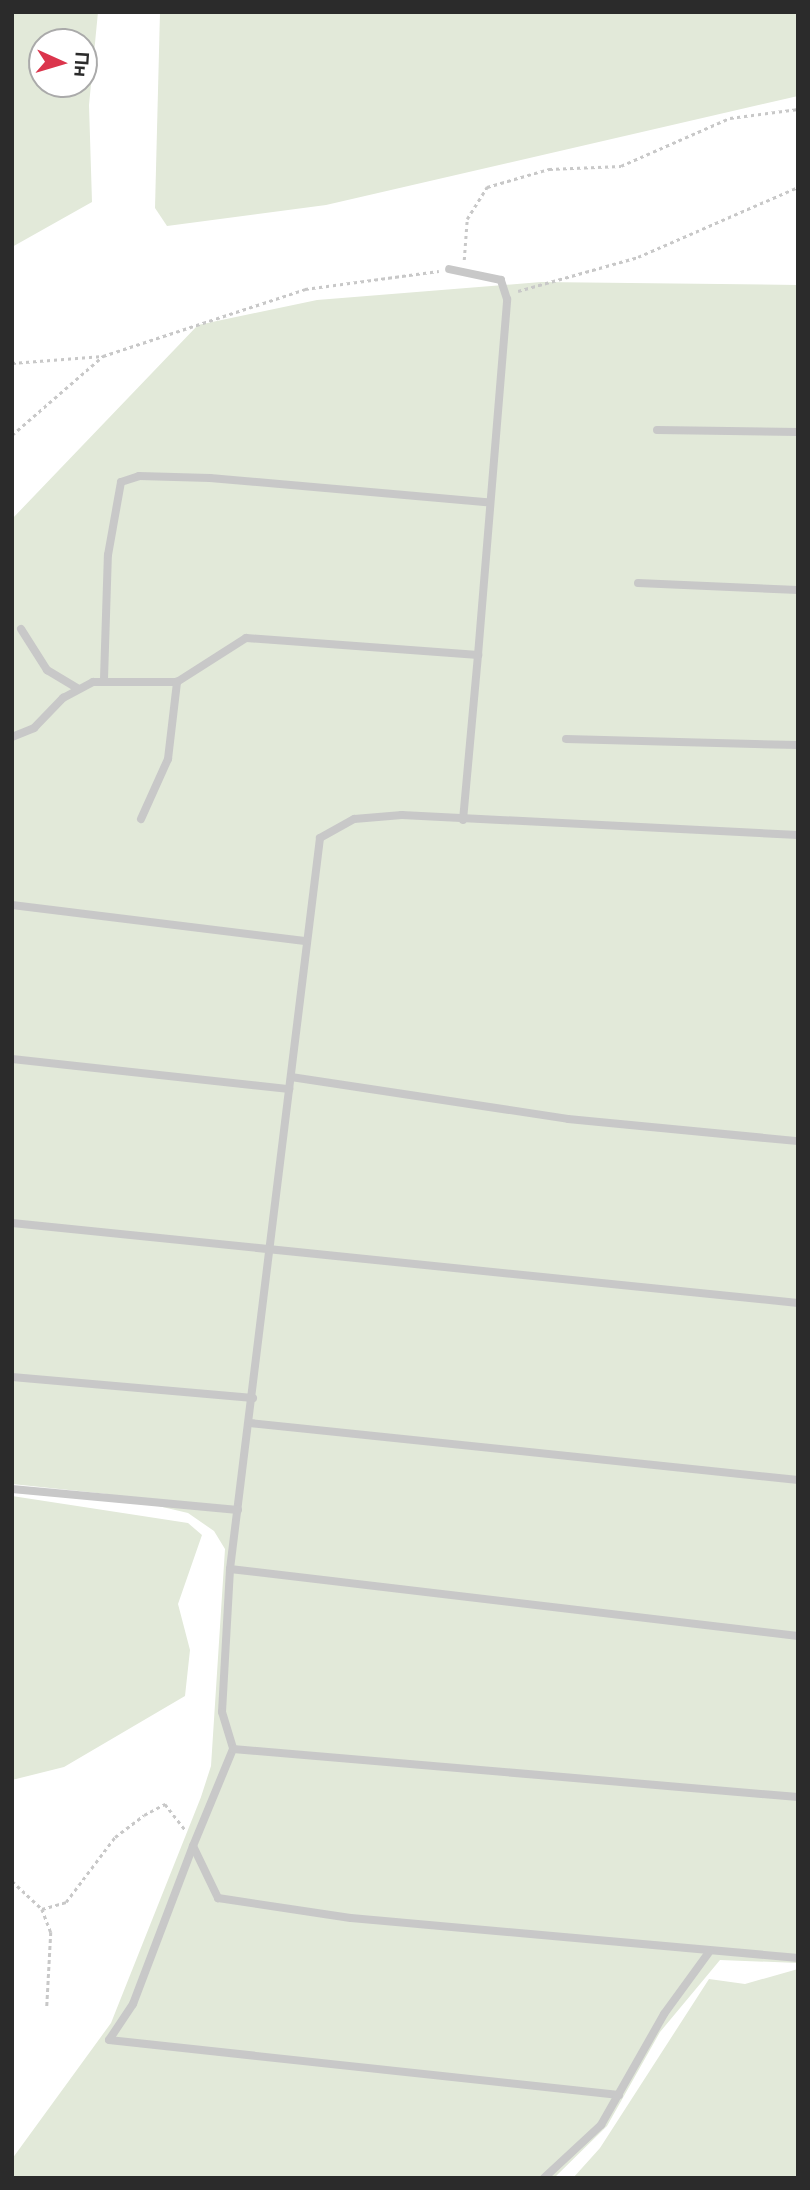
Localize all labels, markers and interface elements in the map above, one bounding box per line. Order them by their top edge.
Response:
north arrow [28,28,98,98]
text: Пн [70,51,94,78]

